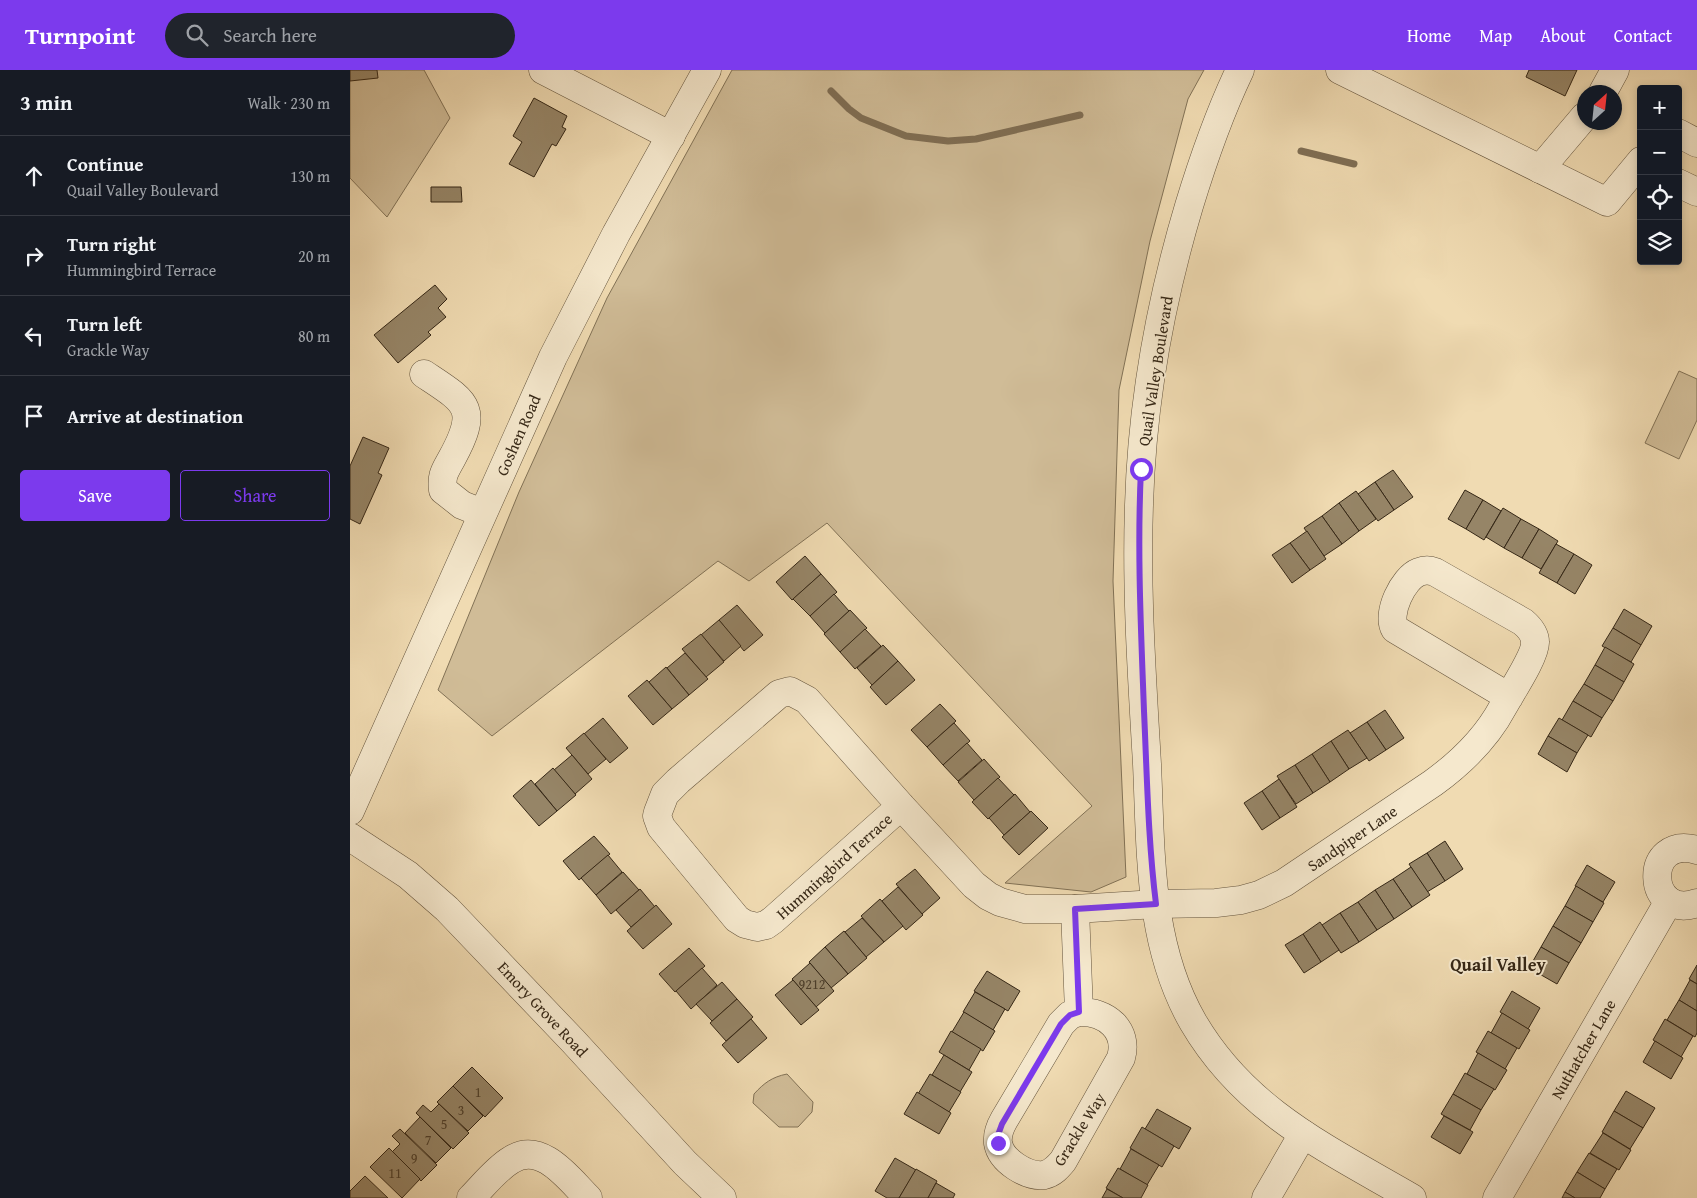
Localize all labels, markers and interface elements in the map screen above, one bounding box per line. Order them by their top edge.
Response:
search box [165,13,515,58]
text: Turnpoint [25,18,135,53]
icon: search [183,21,211,49]
text: Search here [223,21,317,49]
text: Home [1407,22,1451,49]
text: Map [1479,22,1512,49]
text: About [1540,22,1586,49]
text: Contact [1614,22,1672,49]
north arrow [1577,85,1622,130]
map controls [1637,85,1682,265]
button: + [1637,85,1682,130]
text: 3 min [20,87,72,118]
text: Walk · 230 m [247,91,330,115]
button: − [1637,130,1682,175]
text: Continue [67,150,144,178]
icon: ahead [20,162,48,190]
text: 130 m [290,164,330,188]
button: locate [1637,175,1682,220]
text: Quail Valley Boulevard [67,178,219,202]
button: layers [1637,220,1682,265]
text: Turn right [67,230,156,258]
icon: right [20,242,48,270]
text: 20 m [298,244,330,268]
text: Hummingbird Terrace [67,258,216,282]
street label: Quail Valley Boulevard [1131,294,1179,448]
text: Turn left [67,310,142,338]
icon: left [20,322,48,350]
text: 80 m [298,324,330,348]
text: Grackle Way [67,338,149,362]
street label: Goshen Road [489,390,547,479]
icon: arrive [20,402,48,430]
text: Arrive at destination [67,402,243,430]
route start [1130,458,1153,481]
button: Save [20,470,170,521]
button: Share [180,470,330,521]
street label: Sandpiper Lane [1302,799,1402,877]
street label: Hummingbird Terrace [771,807,897,925]
district label: Quail Valley [1450,951,1546,978]
street label: Emory Grove Road [492,956,594,1063]
house number: 9212 [799,974,825,994]
street label: Nuthatcher Lane [1545,994,1621,1104]
house number: 1 [475,1082,481,1102]
street label: Grackle Way [1047,1088,1111,1170]
house number: 3 [458,1100,464,1120]
house number: 5 [441,1114,447,1134]
house number: 7 [425,1130,432,1150]
route end [987,1132,1010,1155]
house number: 9 [411,1148,418,1168]
house number: 11 [388,1163,402,1183]

